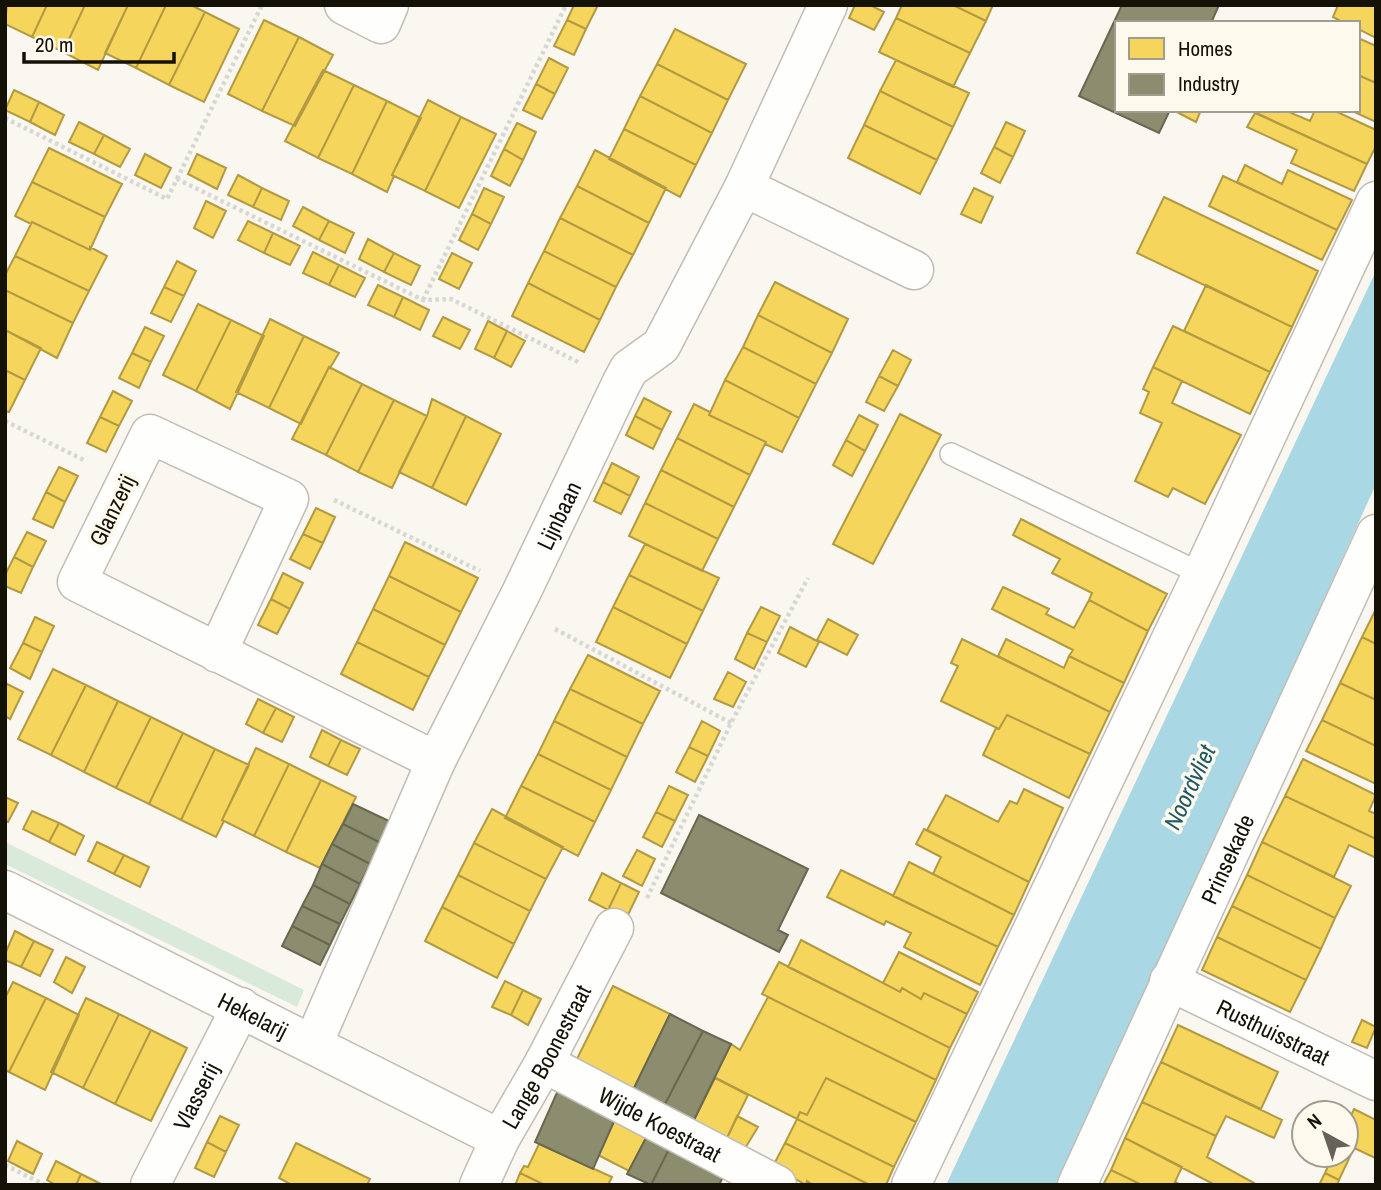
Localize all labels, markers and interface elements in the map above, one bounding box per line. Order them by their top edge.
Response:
scale bar [24,21,175,65]
legend [1115,21,1360,112]
text: 20 m [35,30,73,59]
text: Homes [1178,34,1233,63]
text: Industry [1178,69,1240,98]
street label: Glanzerij [82,469,142,551]
street label: Lijnbaan [529,476,588,555]
water label: Noordvliet [1156,739,1223,834]
street label: Prinsekade [1193,809,1261,909]
street label: Lange Boonestraat [494,979,598,1134]
street label: Hekelarij [213,984,294,1046]
street label: Rusthuisstraat [1212,991,1335,1072]
street label: Vlasserij [165,1057,226,1135]
street label: Wijde Koestraat [593,1079,727,1169]
north arrow [1290,1099,1360,1169]
text: N [1301,1107,1327,1135]

